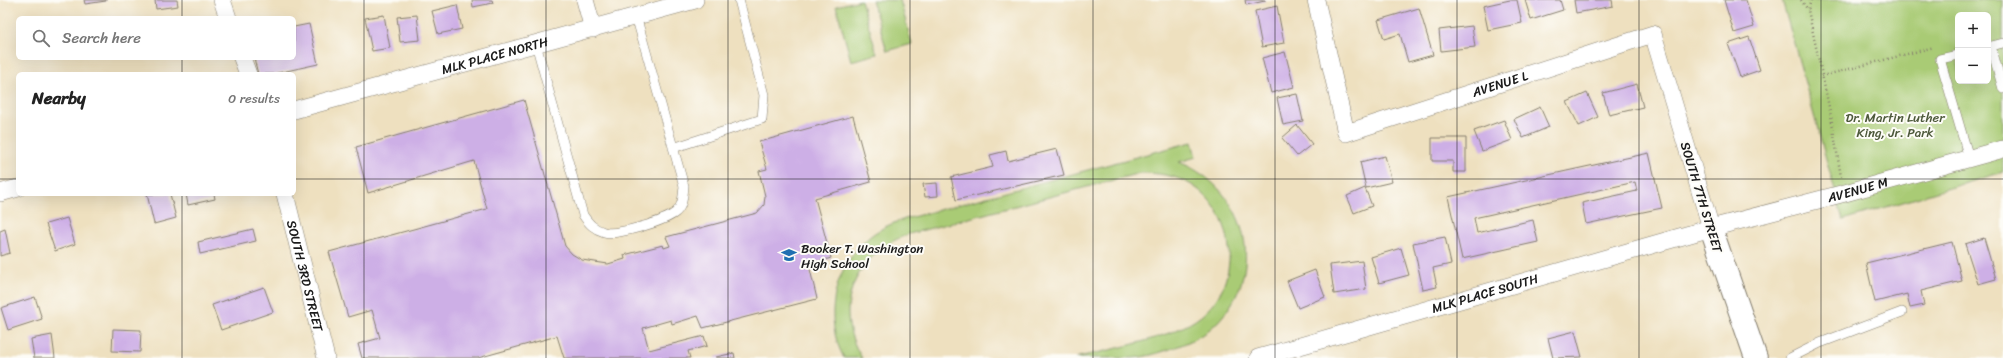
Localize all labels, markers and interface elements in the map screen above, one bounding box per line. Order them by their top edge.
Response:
map controls [1955,12,1991,84]
button: + [1955,12,1991,48]
search box [16,16,296,60]
text: Search here [62,25,141,51]
icon: search [30,27,52,49]
street label: MLK PLACE NORTH [439,30,551,81]
button: − [1955,48,1991,84]
street label: AVENUE L [1468,64,1531,104]
text: Nearby [32,83,86,113]
text: 0 results [228,87,280,110]
park label: Dr. Martin Luther King, Jr. Park [1845,106,1945,144]
street label: SOUTH 7TH STREET [1674,139,1730,257]
street label: AVENUE M [1824,170,1891,209]
street label: SOUTH 3RD STREET [280,218,330,335]
place label: Booker T. Washington High School [801,237,923,275]
school or university icon: Booker T. Washington High School [780,246,798,264]
street label: MLK PLACE SOUTH [1429,267,1541,320]

